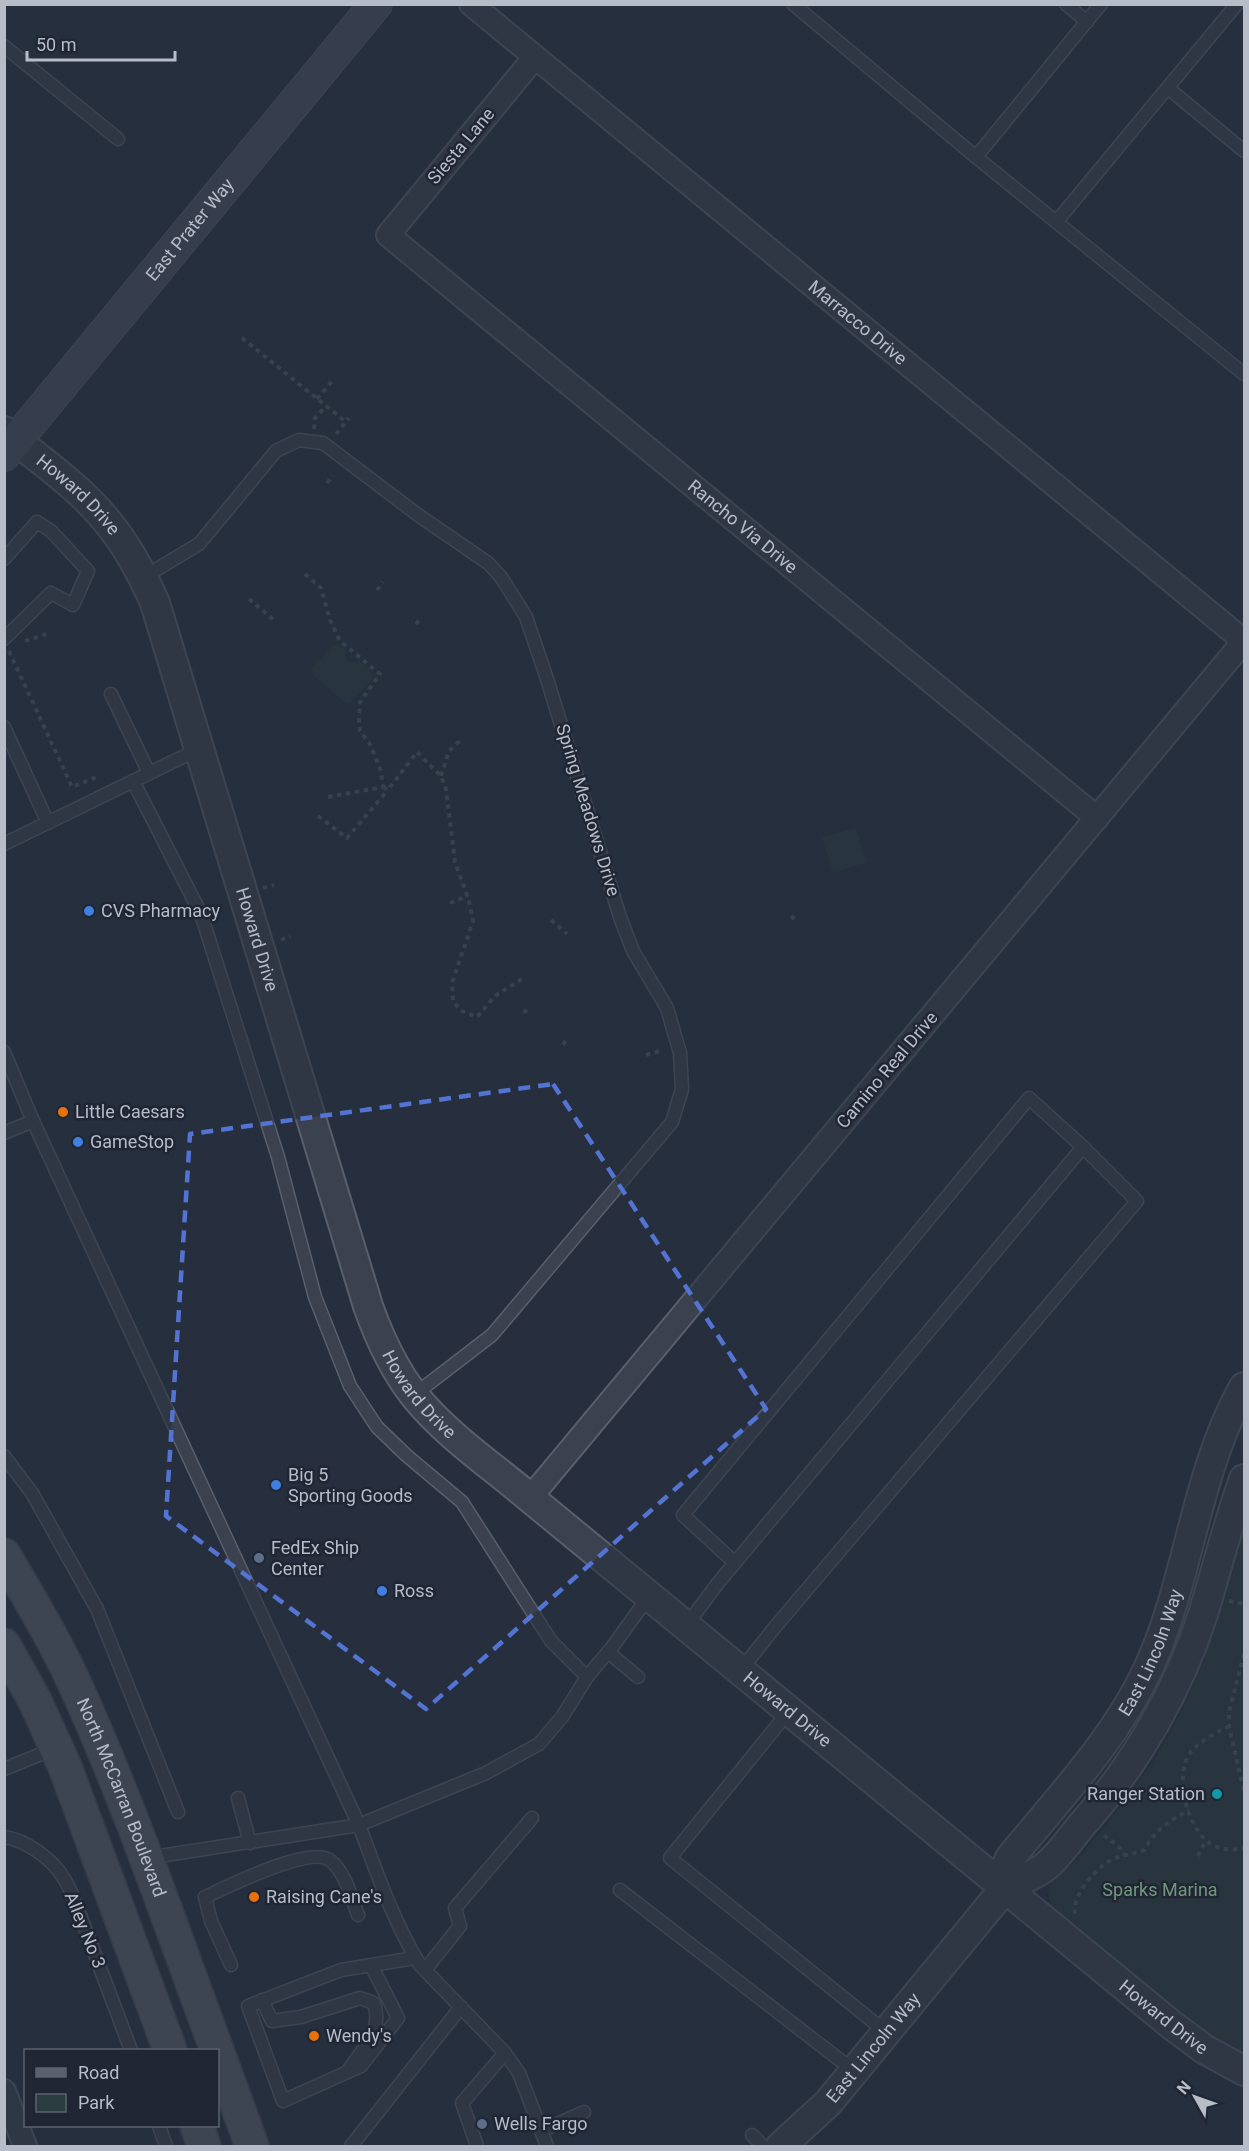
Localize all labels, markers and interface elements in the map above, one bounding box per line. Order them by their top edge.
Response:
scale bar [27,24,176,62]
text: 50 m [36,34,76,55]
street label: Siesta Lane [423,103,499,188]
street label: East Prater Way [141,174,238,285]
street label: Marracco Drive [805,276,911,369]
street label: Howard Drive [33,450,125,539]
street label: Rancho Via Drive [684,475,802,577]
street label: Spring Meadows Drive [552,721,625,899]
street label: Howard Drive [232,885,283,994]
place label: CVS Pharmacy [101,900,220,921]
marker: CVS Pharmacy [82,904,96,918]
street label: Camino Real Drive [832,1007,942,1132]
place label: Little Caesars [75,1101,185,1122]
marker: Little Caesars [56,1105,70,1119]
place label: GameStop [90,1131,174,1152]
marker: GameStop [71,1135,85,1149]
street label: Howard Drive [378,1346,460,1443]
place label: Big 5 Sporting Goods [288,1464,413,1506]
marker: Big 5 Sporting Goods [269,1478,283,1492]
place label: FedEx Ship Center [271,1537,359,1579]
marker: FedEx Ship Center [252,1551,266,1565]
place label: Ross [394,1580,434,1601]
marker: Ross [375,1584,389,1598]
street label: East Lincoln Way [1114,1586,1186,1720]
street label: Howard Drive [740,1667,836,1751]
street label: North McCarran Boulevard [73,1695,171,1900]
place label: Ranger Station [1087,1783,1205,1804]
marker: Ranger Station [1210,1787,1224,1801]
park label: Sparks Marina [1102,1879,1218,1900]
place label: Raising Cane's [266,1886,382,1907]
street label: Alley No 3 [61,1889,110,1971]
marker: Raising Cane's [247,1890,261,1904]
street label: Howard Drive [1115,1975,1212,2058]
street label: East Lincoln Way [822,1988,925,2107]
place label: Wendy's [326,2025,392,2046]
marker: Wendy's [307,2029,321,2043]
legend [24,2049,219,2127]
text: Road [78,2062,119,2083]
north arrow [1165,2067,1225,2127]
text: N [1173,2077,1195,2098]
text: Park [78,2092,115,2113]
place label: Wells Fargo [494,2113,588,2134]
marker: Wells Fargo [475,2117,489,2131]

